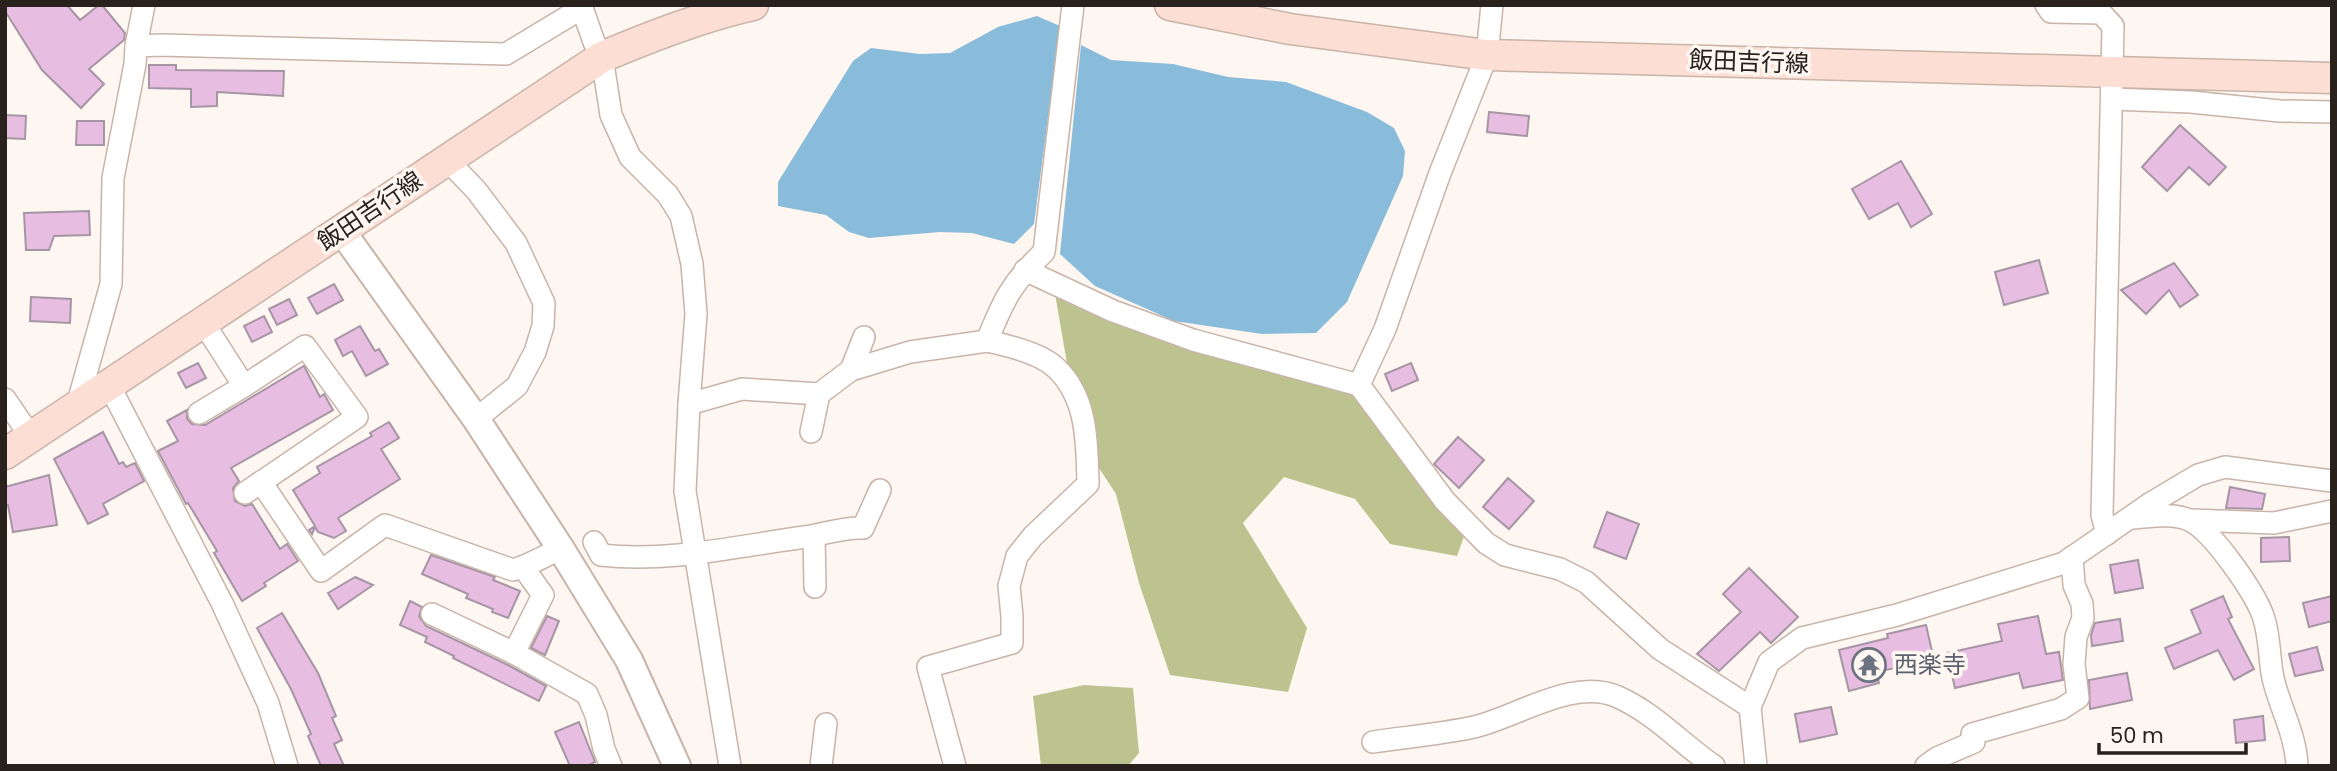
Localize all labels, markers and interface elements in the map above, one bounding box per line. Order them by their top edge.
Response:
street label: 飯田吉行線 [1688,43,1810,80]
street label: 飯田吉行線 [311,163,429,258]
temple icon: 西楽寺 [1850,646,1888,684]
place label: 西楽寺 [1894,648,1966,681]
scale bar [2099,712,2246,756]
text: 50 m [2110,721,2164,750]

